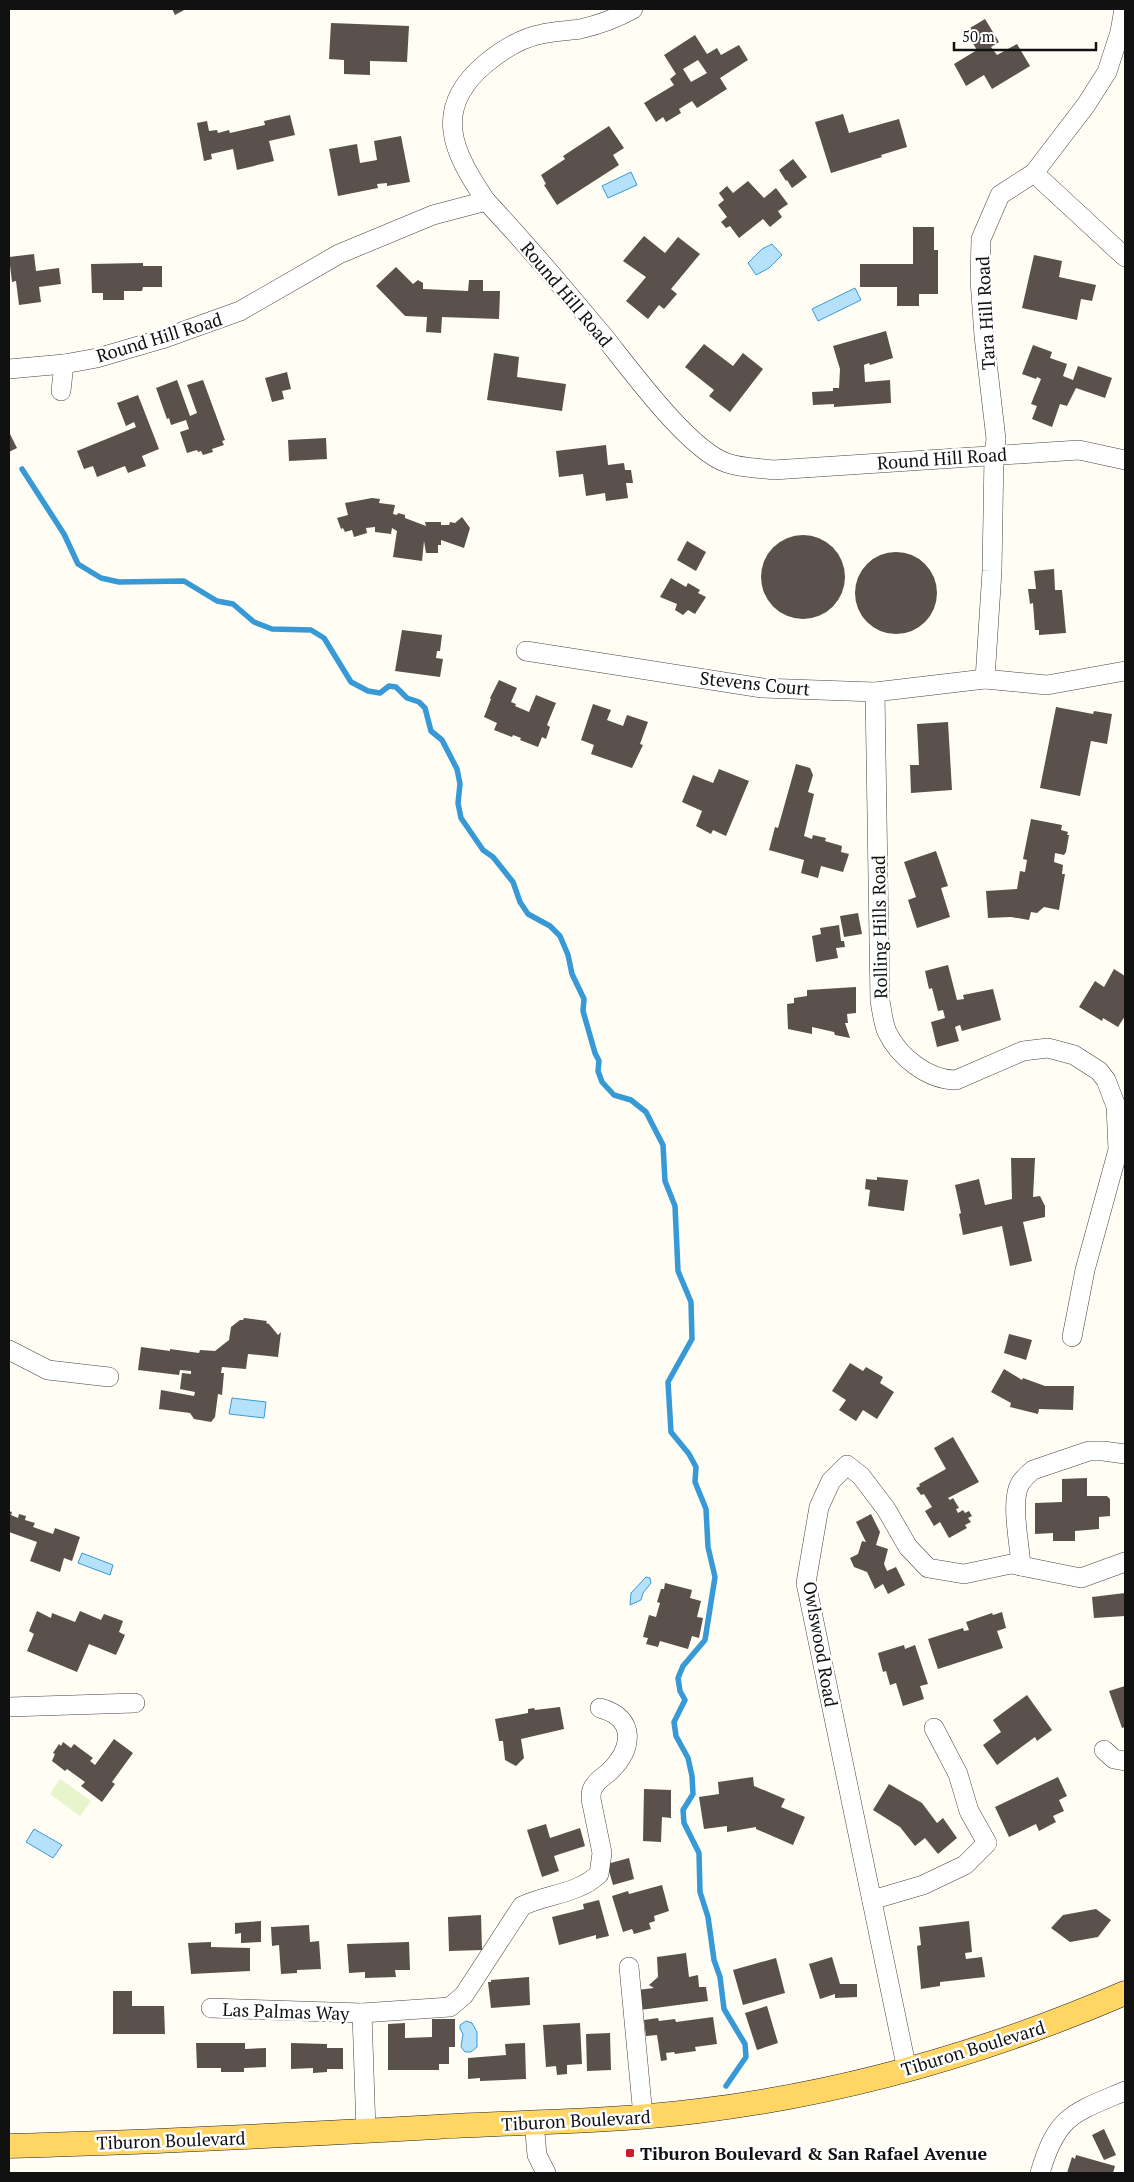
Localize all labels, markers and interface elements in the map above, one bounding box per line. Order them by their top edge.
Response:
scale bar [954,20,1096,52]
text: 50 m [962,26,995,46]
street label: Round Hill Road [516,236,618,352]
street label: Tara Hill Road [970,255,1000,371]
street label: Round Hill Road [93,306,225,368]
street label: Round Hill Road [876,441,1008,475]
street label: Stevens Court [699,665,812,701]
street label: Rolling Hills Road [866,855,892,999]
street label: Owlswood Road [798,1579,844,1709]
street label: Las Palmas Way [222,1997,351,2025]
street label: Tiburon Boulevard [898,2015,1048,2081]
street label: Tiburon Boulevard [501,2104,651,2136]
street label: Tiburon Boulevard [96,2125,246,2155]
place label: Tiburon Boulevard & San Rafael Avenue [640,2141,987,2165]
marker: Tiburon Boulevard & San Rafael Avenue [624,2147,636,2159]

